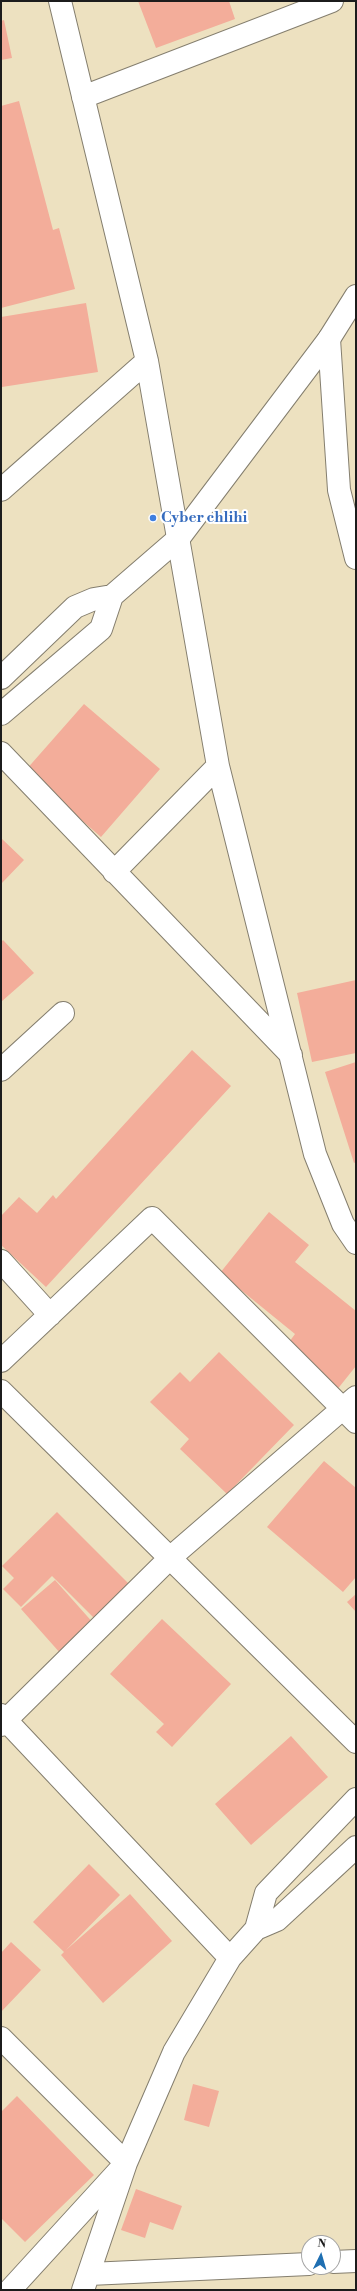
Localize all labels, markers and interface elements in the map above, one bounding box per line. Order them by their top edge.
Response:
place label: Cyber chlihi [161,509,247,527]
marker: Cyber chlihi [148,513,158,523]
north arrow [301,2235,341,2275]
text: N [317,2237,327,2251]

